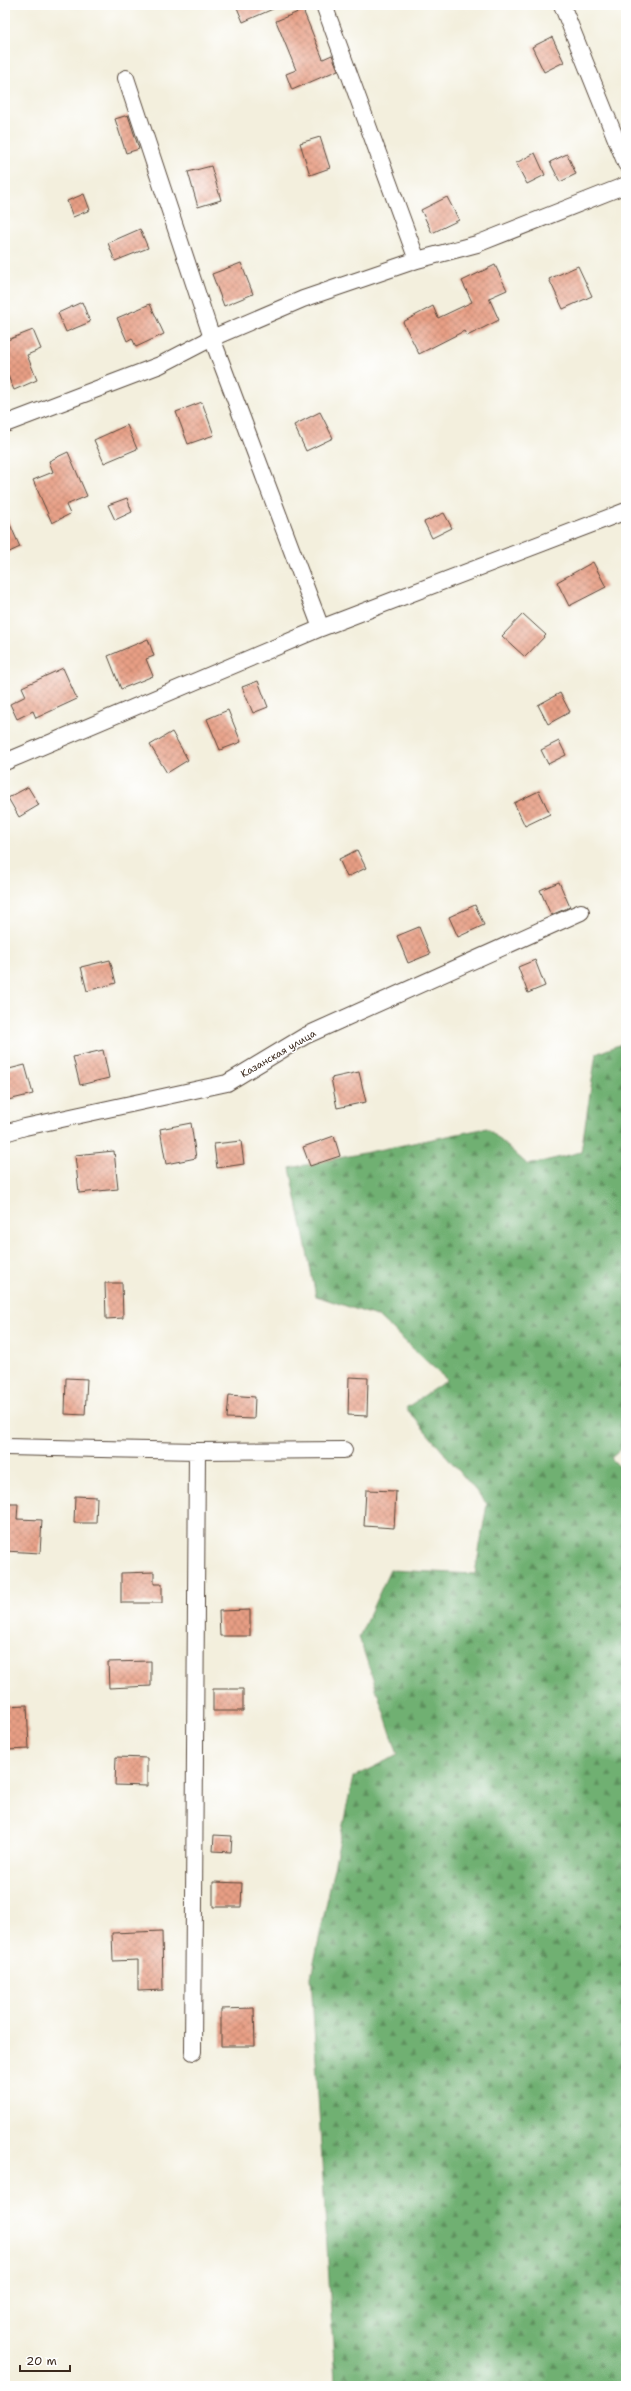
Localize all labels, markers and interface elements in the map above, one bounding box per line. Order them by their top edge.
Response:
street label: Казанская улица [238,1026,319,1080]
scale bar [20,2347,70,2373]
text: 20 m [26,2353,57,2369]

